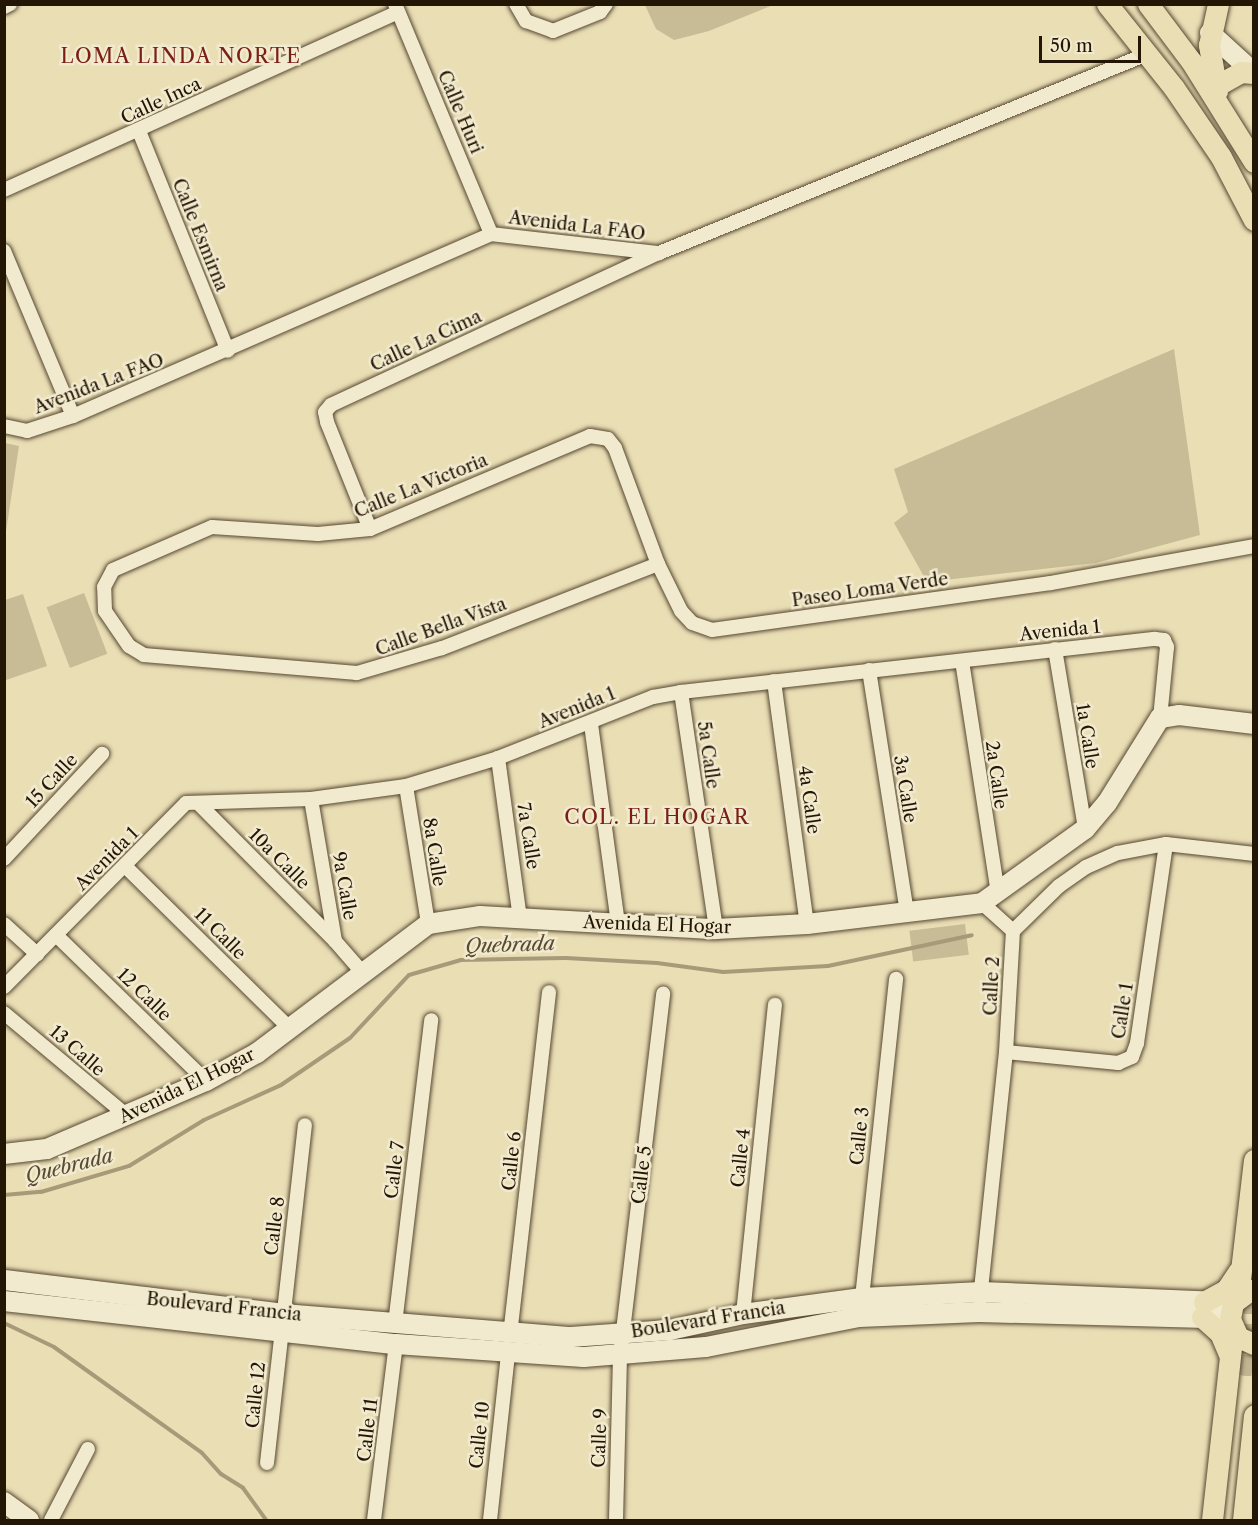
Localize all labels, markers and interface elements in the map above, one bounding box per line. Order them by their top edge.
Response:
scale bar [1042,24,1144,62]
text: 50 m [1050,35,1093,57]
district label: LOMA LINDA NORTE [60,44,302,68]
street label: Calle Huri [433,67,487,157]
street label: Calle Inca [117,73,205,129]
street label: Calle Esmirna [168,175,232,295]
street label: Avenida La FAO [507,207,647,245]
street label: Calle La Cima [367,306,485,376]
street label: Avenida La FAO [31,349,167,419]
street label: Calle La Victoria [351,449,491,523]
street label: Paseo Loma Verde [790,568,950,612]
street label: Calle Bella Vista [372,593,510,661]
street label: Avenida 1 [1019,616,1101,646]
street label: Avenida 1 [535,683,619,733]
street label: 1a Calle [1071,702,1103,770]
street label: 5a Calle [693,720,723,790]
street label: 2a Calle [981,739,1011,811]
street label: 15 Calle [21,749,83,813]
street label: 3a Calle [889,754,921,824]
street label: 4a Calle [794,764,824,836]
street label: 7a Calle [512,801,544,871]
district label: COL. EL HOGAR [564,805,750,829]
street label: 8a Calle [418,816,450,888]
street label: Avenida 1 [71,823,143,895]
street label: 10a Calle [244,824,314,894]
street label: 9a Calle [327,850,361,922]
street label: 11 Calle [190,904,250,964]
street label: Avenida El Hogar [582,912,732,938]
water label: Quebrada [465,931,555,959]
street label: Calle 2 [980,956,1004,1016]
street label: 12 Calle [112,964,176,1026]
street label: Calle 1 [1108,981,1138,1041]
street label: 13 Calle [45,1021,109,1081]
street label: Avenida El Hogar [115,1044,259,1128]
street label: Calle 3 [846,1106,874,1166]
street label: Calle 4 [727,1127,755,1189]
street label: Calle 6 [498,1130,526,1192]
street label: Calle 7 [381,1140,409,1200]
water label: Quebrada [22,1143,116,1189]
street label: Calle 5 [628,1145,656,1205]
street label: Calle 8 [261,1195,289,1257]
street label: Boulevard Francia [145,1288,303,1326]
street label: Boulevard Francia [629,1297,787,1343]
street label: Calle 12 [242,1361,270,1429]
street label: Calle 11 [353,1397,383,1463]
street label: Calle 10 [466,1400,494,1470]
street label: Calle 9 [588,1408,612,1468]

